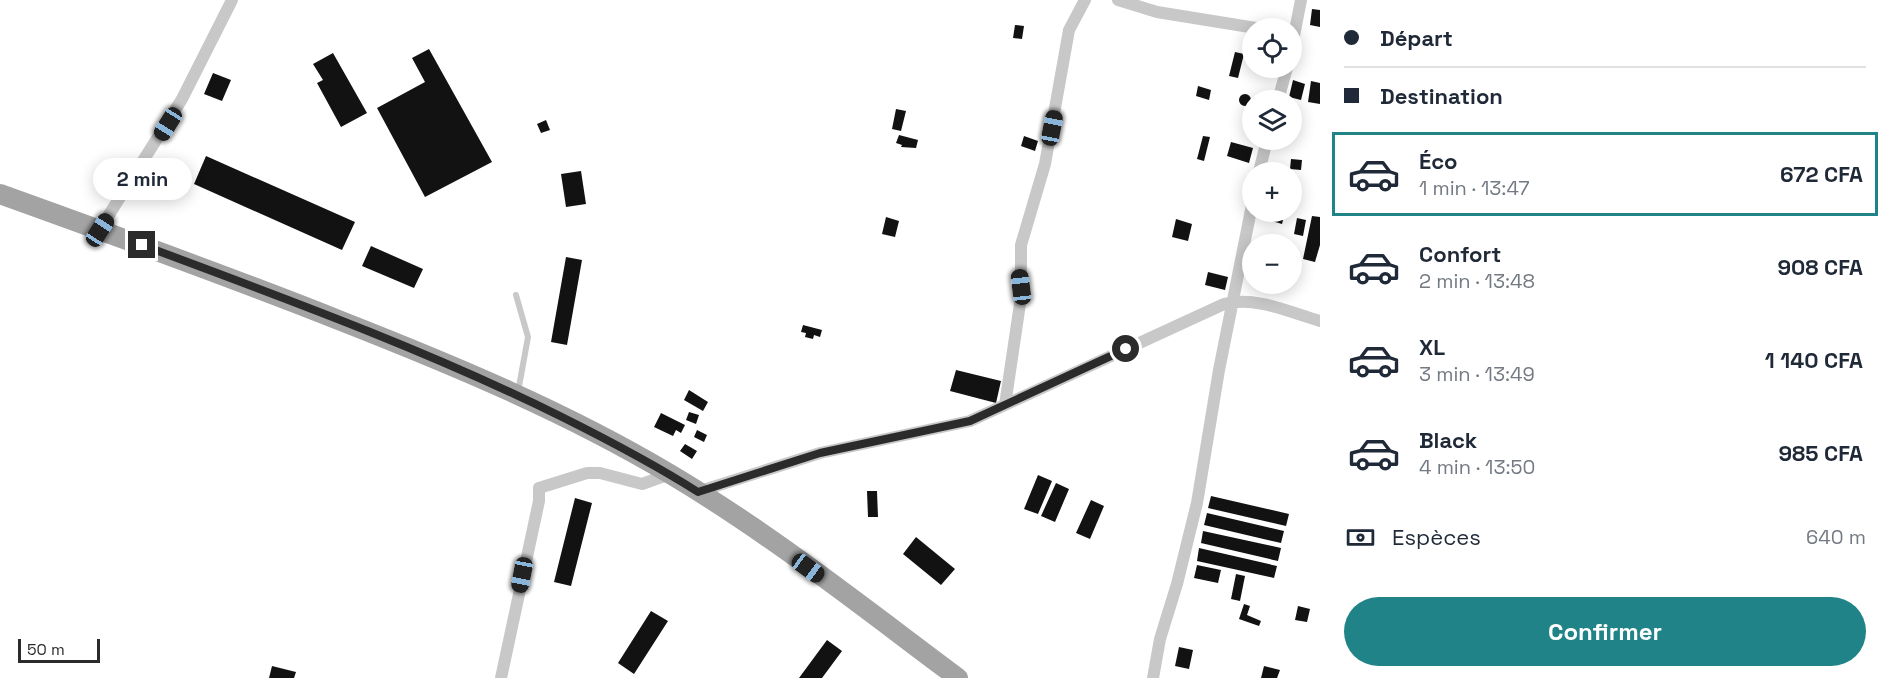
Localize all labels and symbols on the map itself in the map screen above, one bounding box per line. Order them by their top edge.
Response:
car [151,104,185,144]
car [1040,109,1064,147]
callout: 2 min [92,158,192,200]
car [83,210,117,250]
route end [128,231,155,258]
car [1010,268,1032,306]
route start [1112,335,1139,362]
car [788,550,828,586]
car [510,556,534,594]
scale bar [18,636,100,664]

